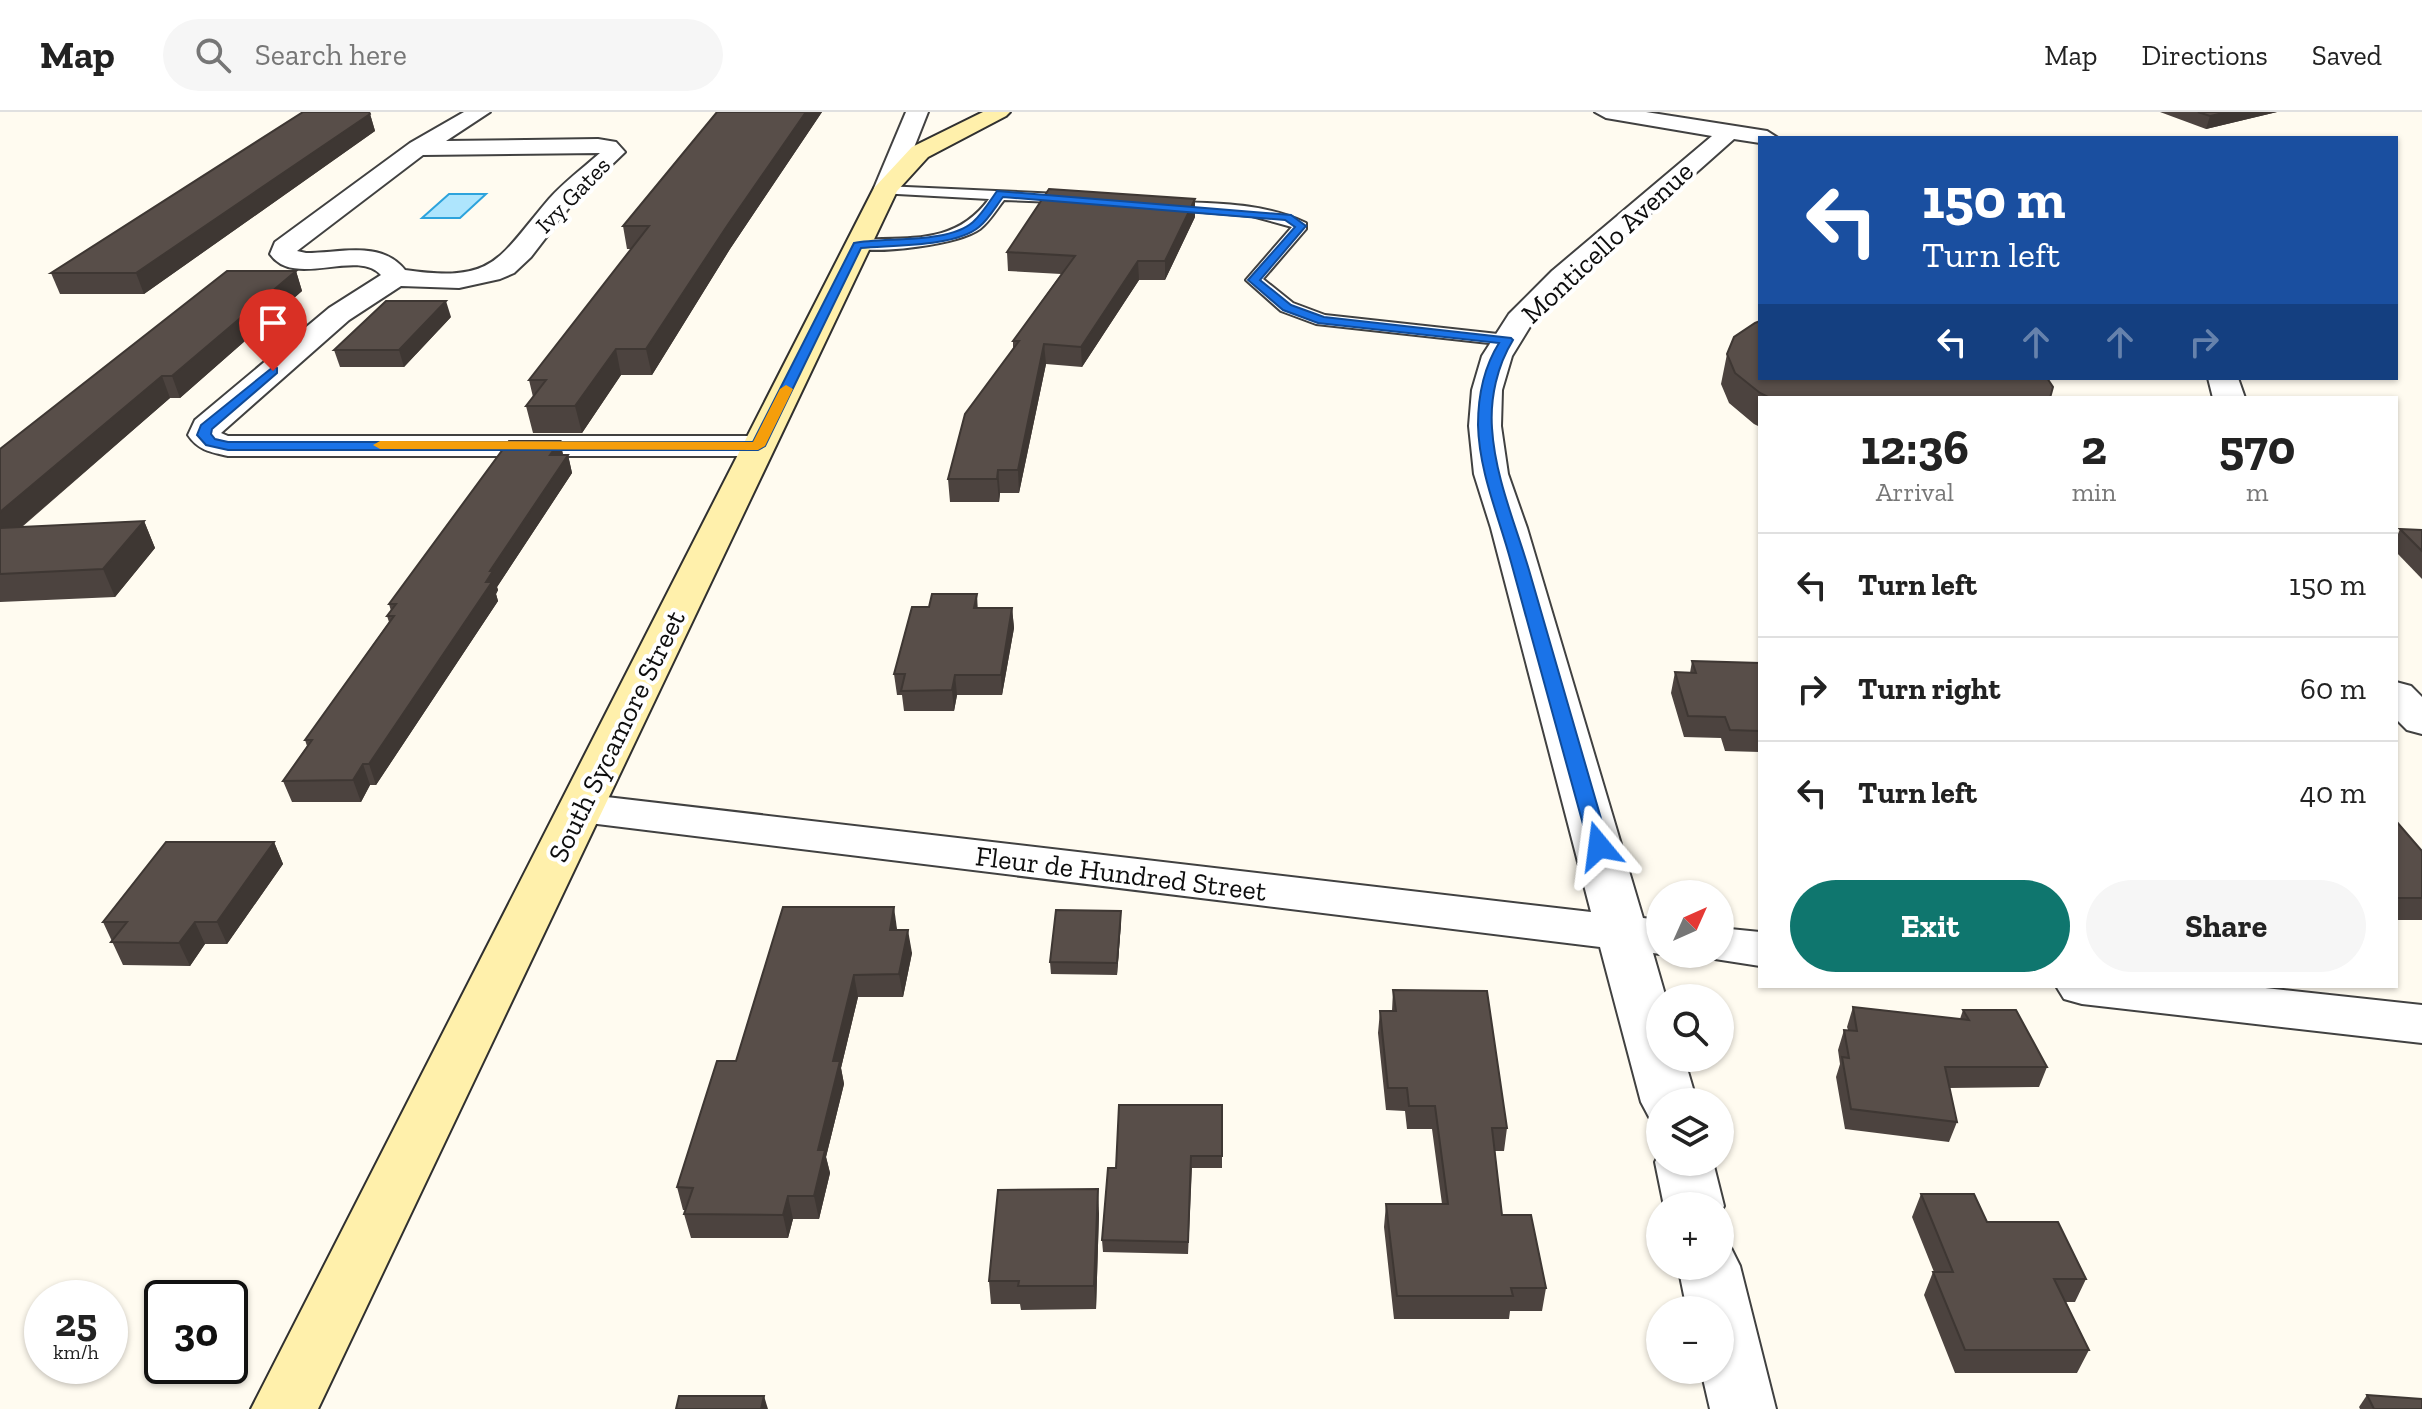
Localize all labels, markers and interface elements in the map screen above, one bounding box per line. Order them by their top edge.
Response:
search box [163,19,723,91]
text: Map [40,32,115,78]
icon: search [191,33,235,77]
text: Search here [255,37,407,73]
text: Map [2044,39,2097,72]
text: Directions [2141,39,2268,72]
text: Saved [2312,39,2382,72]
street label: Ivy Gates [529,150,616,239]
street label: Monticello Avenue [1515,155,1700,330]
text: 150 m [1922,165,2066,232]
icon: left [1790,168,1894,272]
text: Turn left [1922,233,2060,276]
pin [239,289,307,371]
icon: arrive [251,301,295,345]
icon: left [1930,320,1974,364]
icon: ahead [2014,320,2058,364]
icon: ahead [2098,320,2142,364]
icon: right [2182,320,2226,364]
text: 12:36 [1861,419,1969,476]
text: 2 [2081,419,2107,476]
text: 570 [2219,419,2295,476]
text: Arrival [1876,476,1954,508]
text: min [2072,476,2116,508]
text: m [2246,476,2268,508]
icon: left [1790,563,1834,607]
text: Turn left [1858,567,1977,603]
text: 150 m [2289,567,2366,603]
street label: South Sycamore Street [541,604,692,867]
icon: right [1790,667,1834,711]
text: Turn right [1858,671,2000,707]
text: 60 m [2300,671,2366,707]
icon: left [1790,771,1834,815]
text: Turn left [1858,775,1977,811]
text: 40 m [2300,775,2366,811]
position arrow [1557,804,1641,888]
street label: Fleur de Hundred Street [974,839,1269,908]
north arrow [1646,880,1734,968]
map controls [1646,880,1734,1384]
button: Exit [1790,880,2070,972]
button: Share [2086,880,2366,972]
button: search [1646,984,1734,1072]
button: layers [1646,1088,1734,1176]
button: + [1646,1192,1734,1280]
speed limit sign: 30 [144,1280,248,1384]
button: − [1646,1296,1734,1384]
text: 25 [55,1298,97,1346]
text: km/h [53,1340,99,1364]

